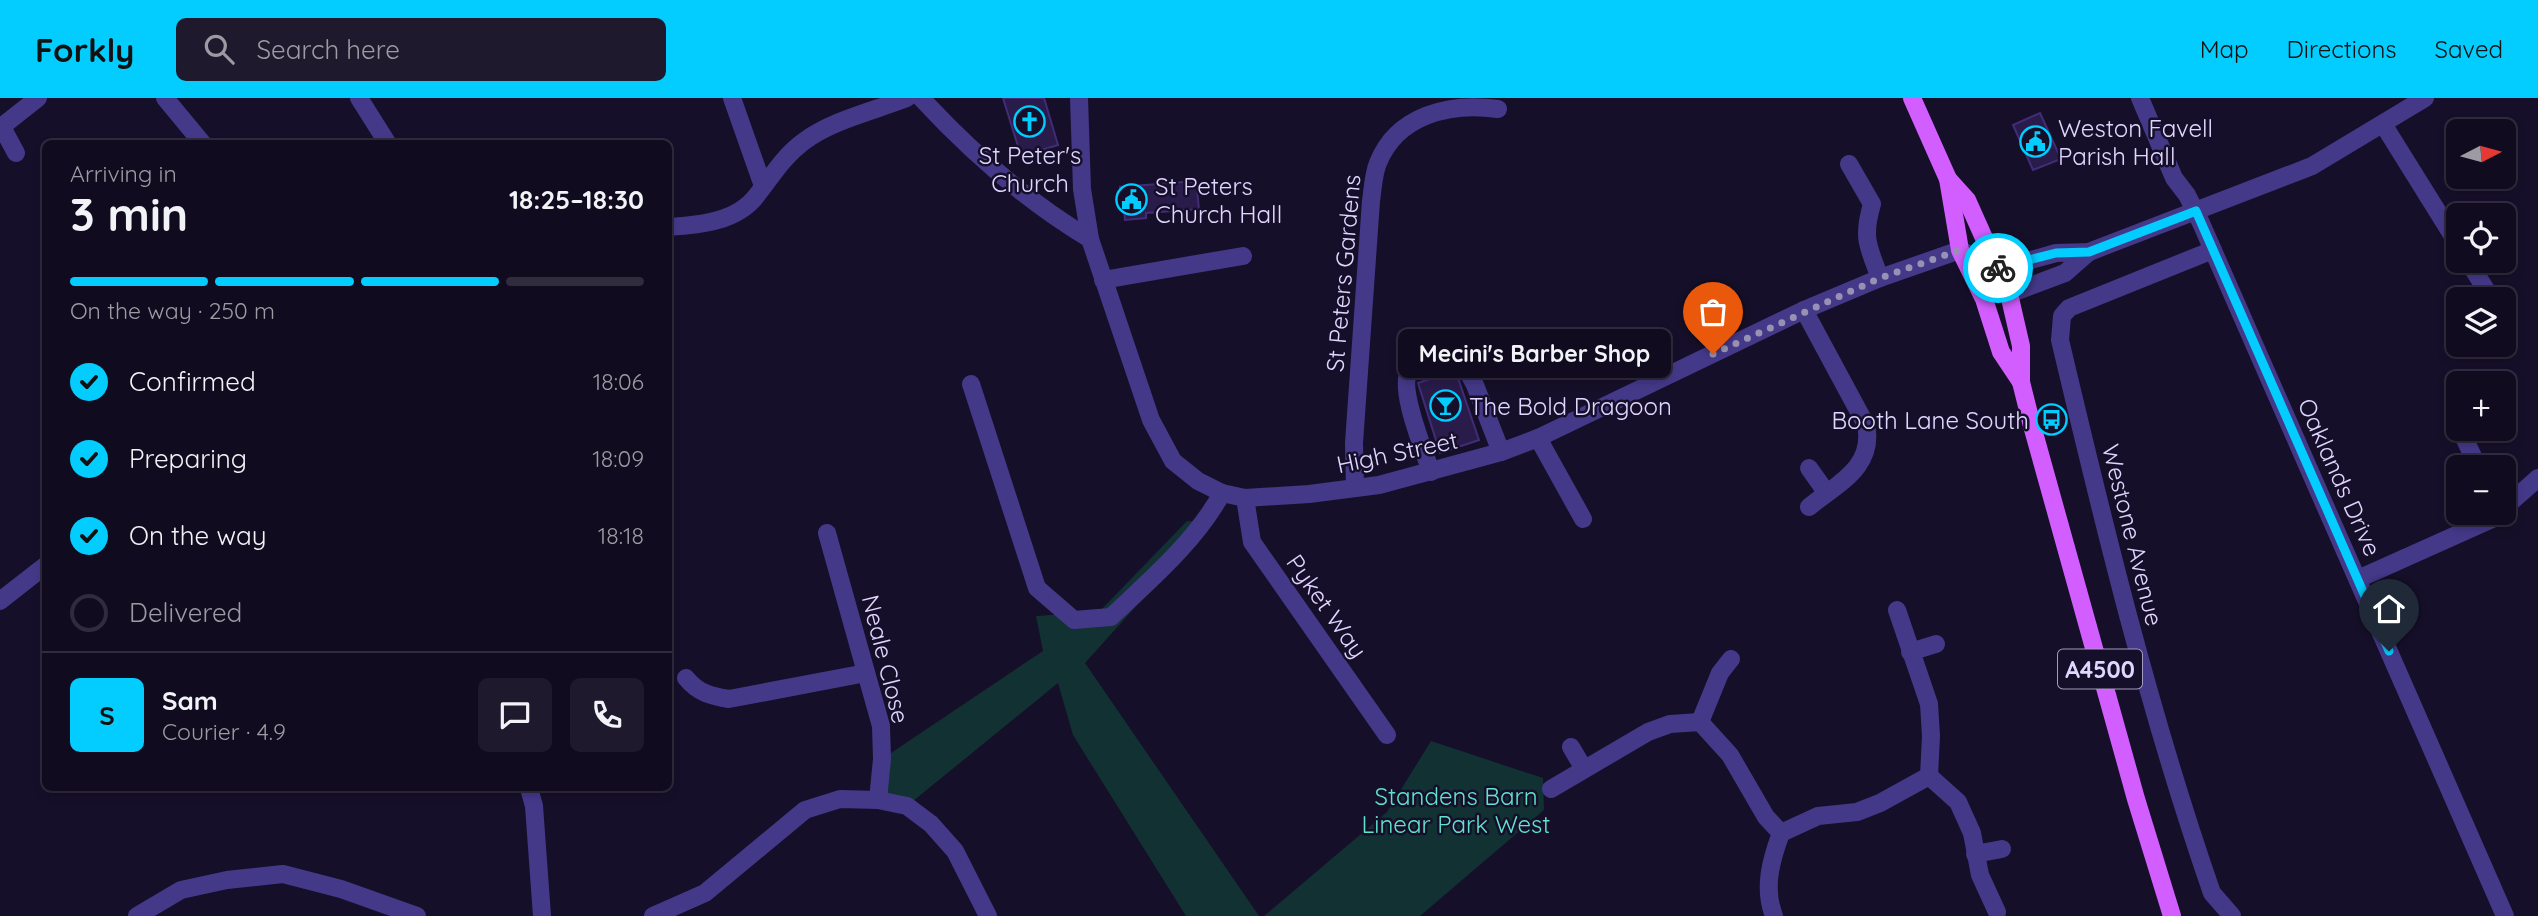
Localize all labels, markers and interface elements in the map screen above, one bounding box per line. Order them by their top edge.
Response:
search box [176,18,666,81]
text: Forkly [35,29,134,70]
icon: search [200,30,238,68]
text: Search here [256,33,400,66]
text: Map [2200,34,2249,64]
text: Directions [2287,34,2397,64]
text: Saved [2435,34,2503,64]
church icon: St Peter's Church [1013,104,1047,138]
place label: Weston Favell Parish Hall [2058,113,2213,171]
north arrow [2446,119,2516,189]
map controls [2446,119,2516,525]
public building icon: Weston Favell Parish Hall [2018,125,2052,159]
place label: St Peter's Church [979,140,1081,198]
text: Arriving in [70,159,177,188]
place label: St Peters Church Hall [1155,171,1282,229]
street label: St Peters Gardens [1319,173,1367,373]
text: 18:25–18:30 [509,183,644,216]
public building icon: St Peters Church Hall [1115,183,1149,217]
text: 3 min [70,185,188,243]
button: locate [2446,203,2516,273]
courier [1963,233,2033,303]
icon: bike [1979,249,2017,287]
pin [1683,282,1743,354]
button: layers [2446,287,2516,357]
icon: bag [1694,293,1732,331]
text: On the way · 250 m [70,296,275,325]
callout: Mecini's Barber Shop [1398,330,1671,378]
text: Mecini's Barber Shop [1419,339,1650,368]
icon: check [70,363,108,401]
text: Confirmed [129,365,256,398]
text: 18:06 [593,367,644,396]
button: + [2446,371,2516,441]
bar icon: The Bold Dragoon [1429,389,1463,423]
place label: The Bold Dragoon [1469,391,1672,421]
street label: Oaklands Drive [2292,393,2388,561]
bus stop icon: Booth Lane South [2035,403,2069,437]
place label: Booth Lane South [1831,405,2029,435]
street label: High Street [1334,425,1460,479]
icon: check [70,440,108,478]
street label: Westone Avenue [2096,441,2170,629]
text: Preparing [129,442,247,475]
text: 18:09 [592,444,644,473]
button: − [2446,455,2516,525]
icon: check [70,517,108,555]
text: On the way [129,519,267,552]
text: 18:18 [598,521,644,550]
street label: Pyket Way [1280,548,1374,664]
pin [2359,579,2419,651]
icon: home [2370,590,2408,628]
street label: Neale Close [856,592,916,726]
text: Delivered [129,596,242,629]
road number: A4500 [2058,650,2142,688]
button: chat [478,678,552,752]
button: phone [570,678,644,752]
text: Sam [162,684,218,717]
text: S [99,699,115,732]
text: Courier · 4.9 [162,717,286,746]
park label: Standens Barn Linear Park West [1362,781,1550,839]

